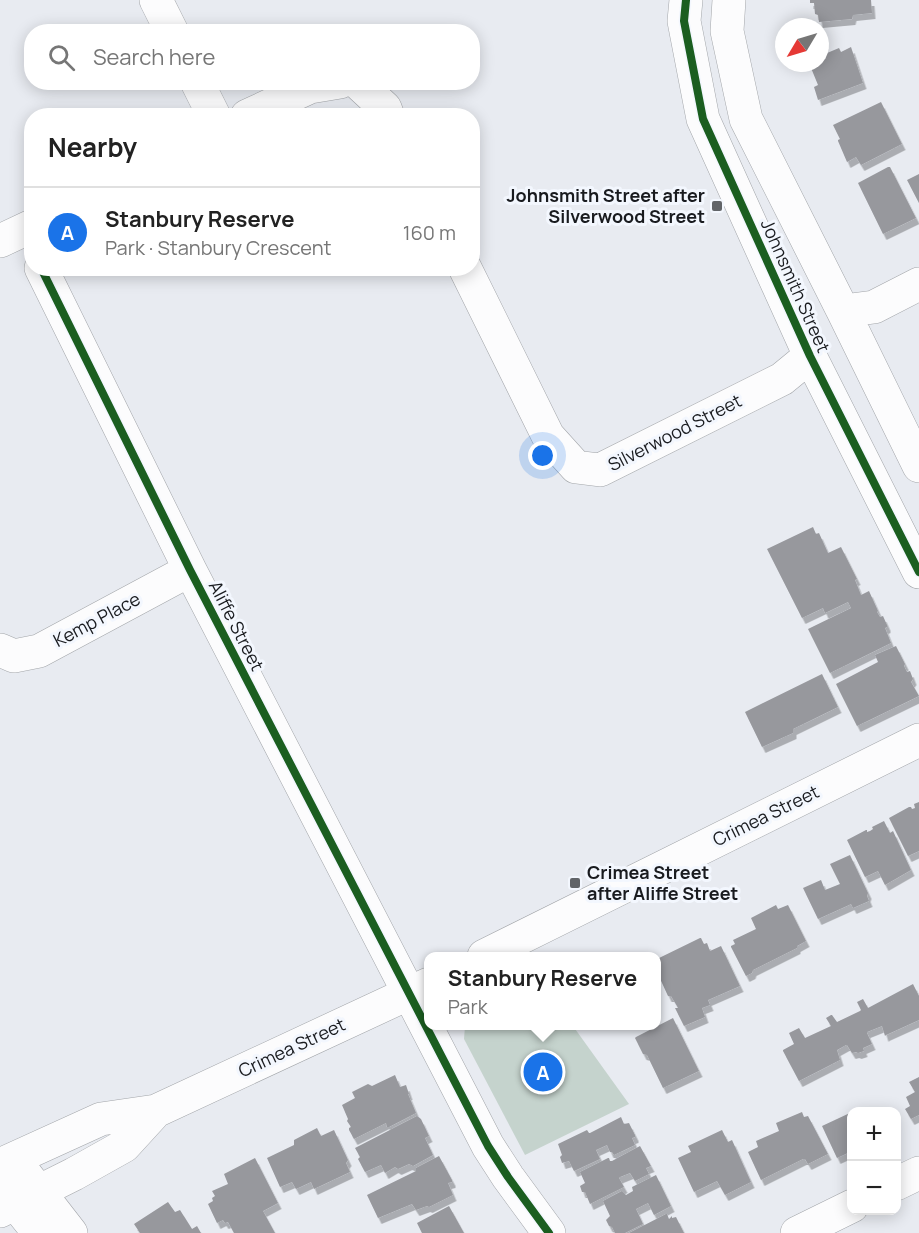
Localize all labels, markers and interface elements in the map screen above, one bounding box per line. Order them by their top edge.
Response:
north arrow [775,18,829,72]
search box [24,24,480,90]
icon: search [45,41,78,74]
text: Search here [93,42,215,72]
text: Nearby [48,129,137,165]
place label: Johnsmith Street after Silverwood Street [507,183,705,228]
marker: Johnsmith Street after Silverwood Street [710,199,724,213]
text: Stanbury Reserve [105,204,295,234]
street label: Johnsmith Street [756,215,836,356]
text: A [61,219,74,246]
text: 160 m [403,219,456,246]
text: Park · Stanbury Crescent [105,234,332,261]
street label: Silverwood Street [604,388,746,476]
your location [528,441,557,470]
street label: Aliffe Street [204,576,270,675]
street label: Kemp Place [49,586,144,652]
street label: Crimea Street [708,779,823,851]
place label: Crimea Street after Aliffe Street [587,860,738,905]
marker: Crimea Street after Aliffe Street [568,876,582,890]
popup [424,952,661,1030]
text: Stanbury Reserve [448,963,637,993]
text: Park [448,993,488,1020]
street label: Crimea Street [234,1012,349,1082]
pin: A [524,1050,562,1094]
map controls [847,1107,901,1215]
button: + [847,1107,901,1161]
button: − [847,1161,901,1215]

